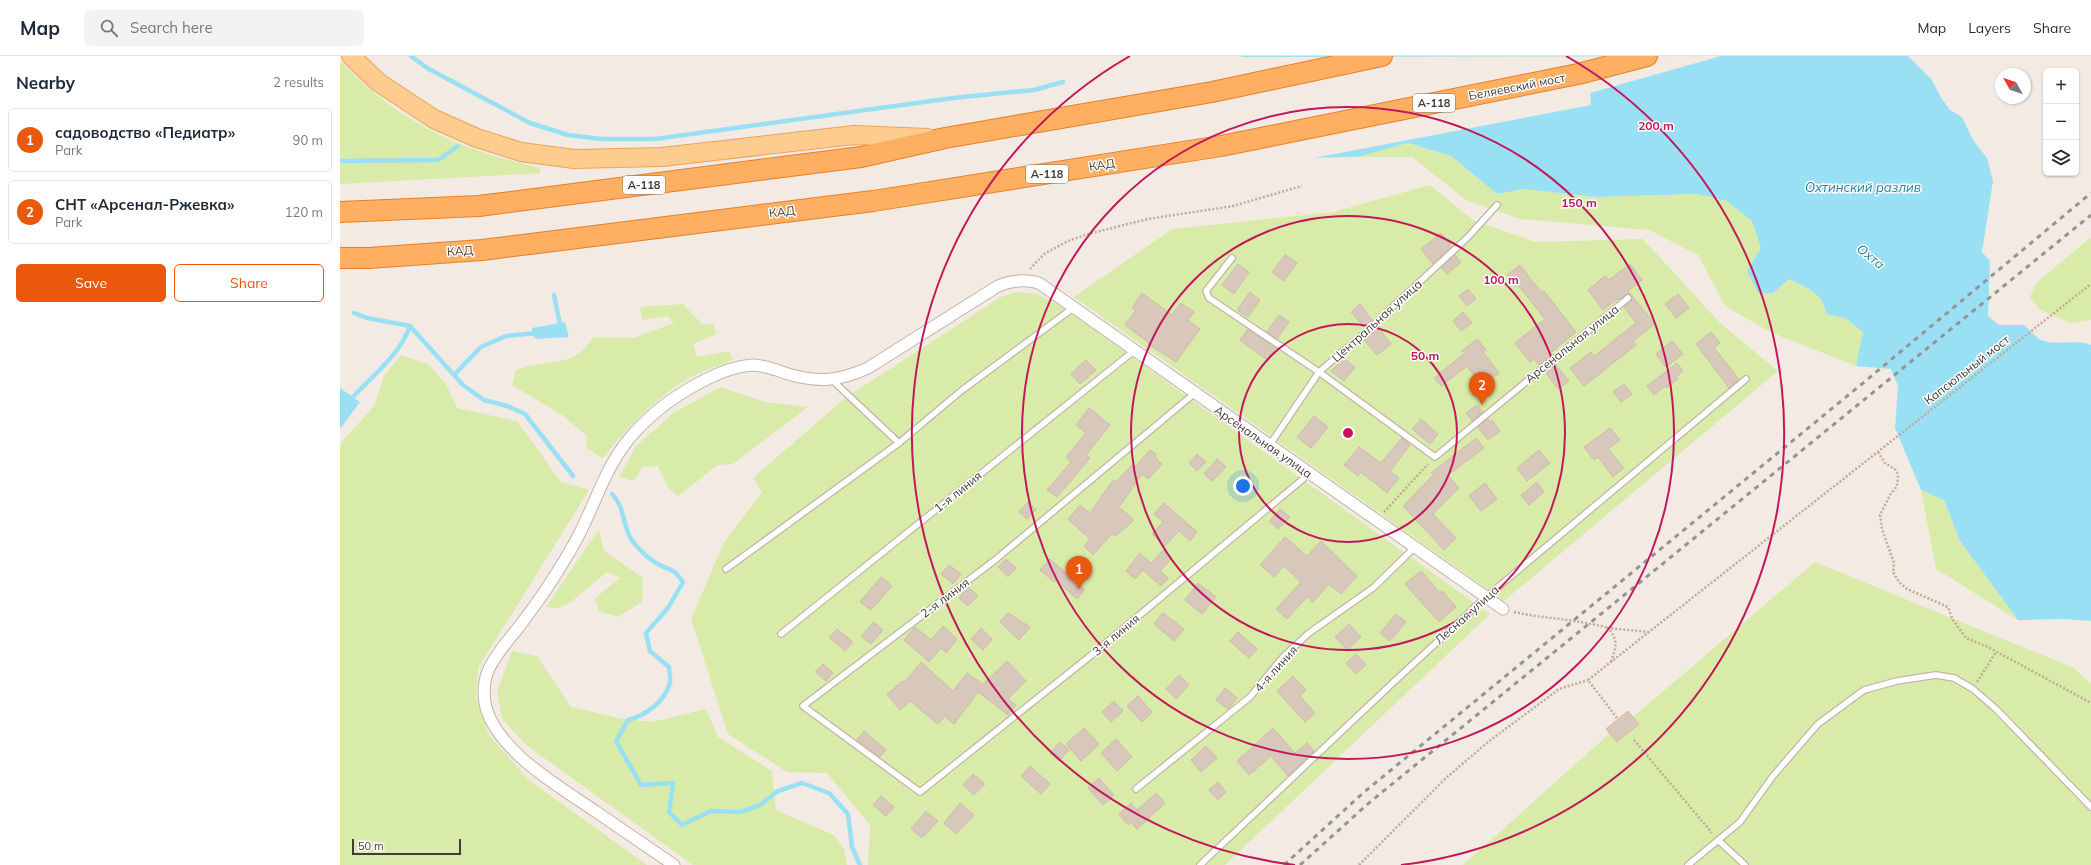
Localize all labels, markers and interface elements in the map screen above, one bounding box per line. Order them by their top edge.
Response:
search box [84,10,364,46]
text: Map [20,16,60,40]
icon: search [98,17,120,39]
text: Search here [130,18,213,37]
text: Map [1917,19,1946,37]
text: Layers [1968,19,2011,37]
text: Share [2033,19,2071,37]
north arrow [1995,68,2031,104]
map controls [2043,68,2079,176]
button: + [2043,68,2079,104]
street label: Беляевский мост [1467,70,1567,103]
text: Nearby [16,72,75,93]
text: 2 results [273,74,324,90]
road number: А-118 [1413,94,1455,112]
button: − [2043,104,2079,140]
text: 200 m [1638,118,1674,133]
text: садоводство «Педиатр» [55,123,235,142]
text: 1 [26,132,34,148]
text: 90 m [293,132,323,148]
button: layers [2043,140,2079,176]
text: Park [55,142,82,158]
street label: КАД [1088,155,1116,174]
road number: А-118 [1026,165,1068,183]
road number: А-118 [623,176,665,194]
water label: Охтинский разлив [1805,179,1921,195]
text: СНТ «Арсенал-Ржевка» [55,195,235,214]
text: 150 m [1561,195,1597,210]
street label: КАД [768,202,796,221]
text: 2 [26,204,34,220]
text: 120 m [285,204,323,220]
text: Park [55,214,82,230]
water label: Охта [1854,240,1888,272]
street label: КАД [446,242,474,259]
button: Save [16,264,166,302]
button: Share [174,264,324,302]
text: 100 m [1483,272,1519,287]
street label: Центральная улица [1328,276,1425,365]
street label: Арсенальная улица [1522,301,1622,386]
street label: Капсюльный мост [1921,331,2013,408]
text: 50 m [1411,348,1439,363]
pin: 2 [1469,372,1495,405]
street label: Арсенальная улица [1211,402,1315,481]
centre of rings [1341,426,1355,440]
street label: 1-я линия [931,468,985,515]
your location [1233,476,1253,496]
pin: 1 [1066,556,1092,589]
street label: 2-я линия [917,574,972,621]
street label: Лесная улица [1432,582,1502,647]
street label: 3-я линия [1089,611,1142,659]
street label: 4-я линия [1251,642,1300,695]
scale bar [352,837,461,856]
text: 50 m [358,839,384,853]

